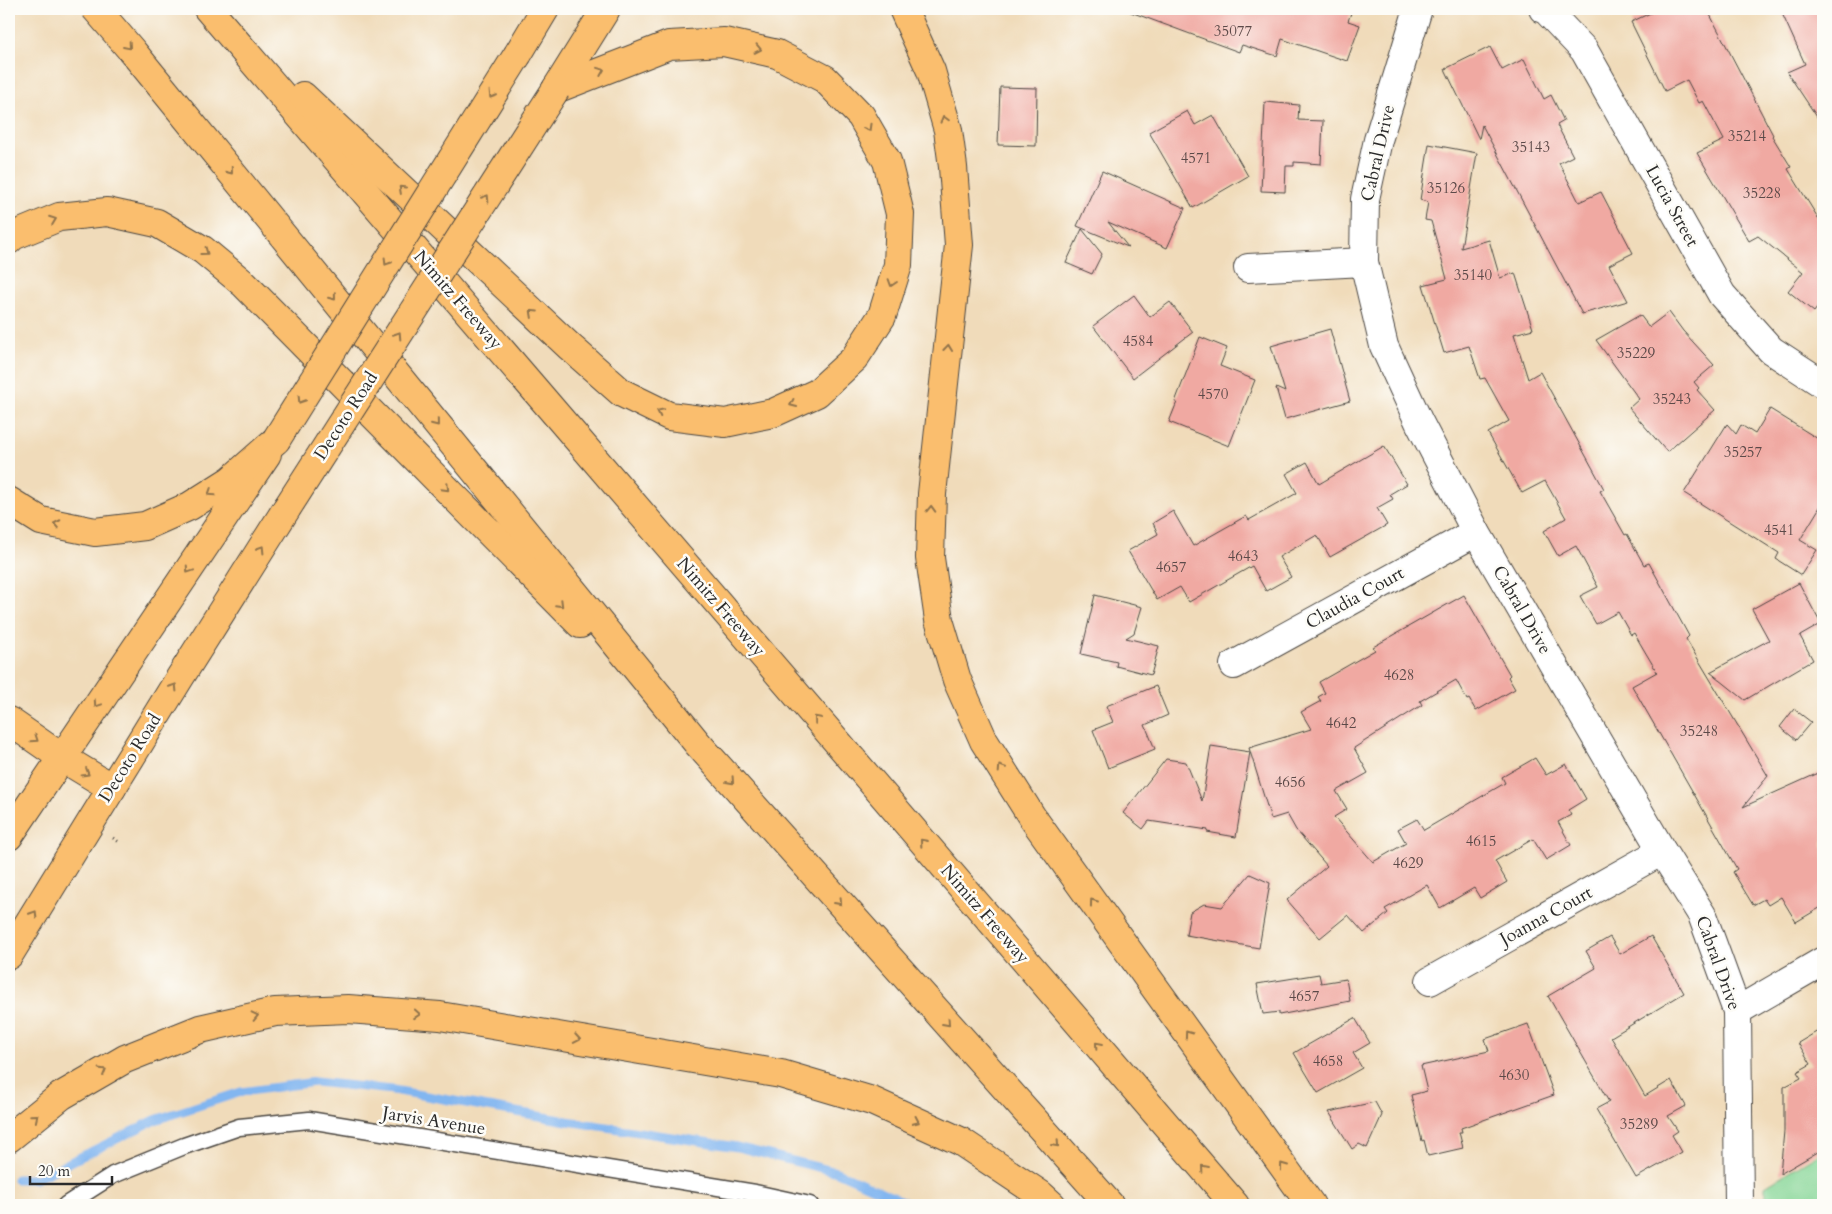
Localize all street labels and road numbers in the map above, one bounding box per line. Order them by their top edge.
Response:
street label: Cabral Drive [1355,102,1401,204]
street label: Lucia Street [1639,161,1705,252]
street label: Nimitz Freeway [408,245,508,355]
street label: Decoto Road [308,367,384,465]
street label: Nimitz Freeway [671,552,771,662]
street label: Claudia Court [1301,561,1409,635]
street label: Cabral Drive [1487,561,1557,659]
street label: Decoto Road [93,708,167,807]
street label: Nimitz Freeway [935,859,1035,969]
street label: Joanna Court [1493,880,1597,953]
street label: Cabral Drive [1689,912,1747,1014]
street label: Jarvis Avenue [378,1100,487,1141]

